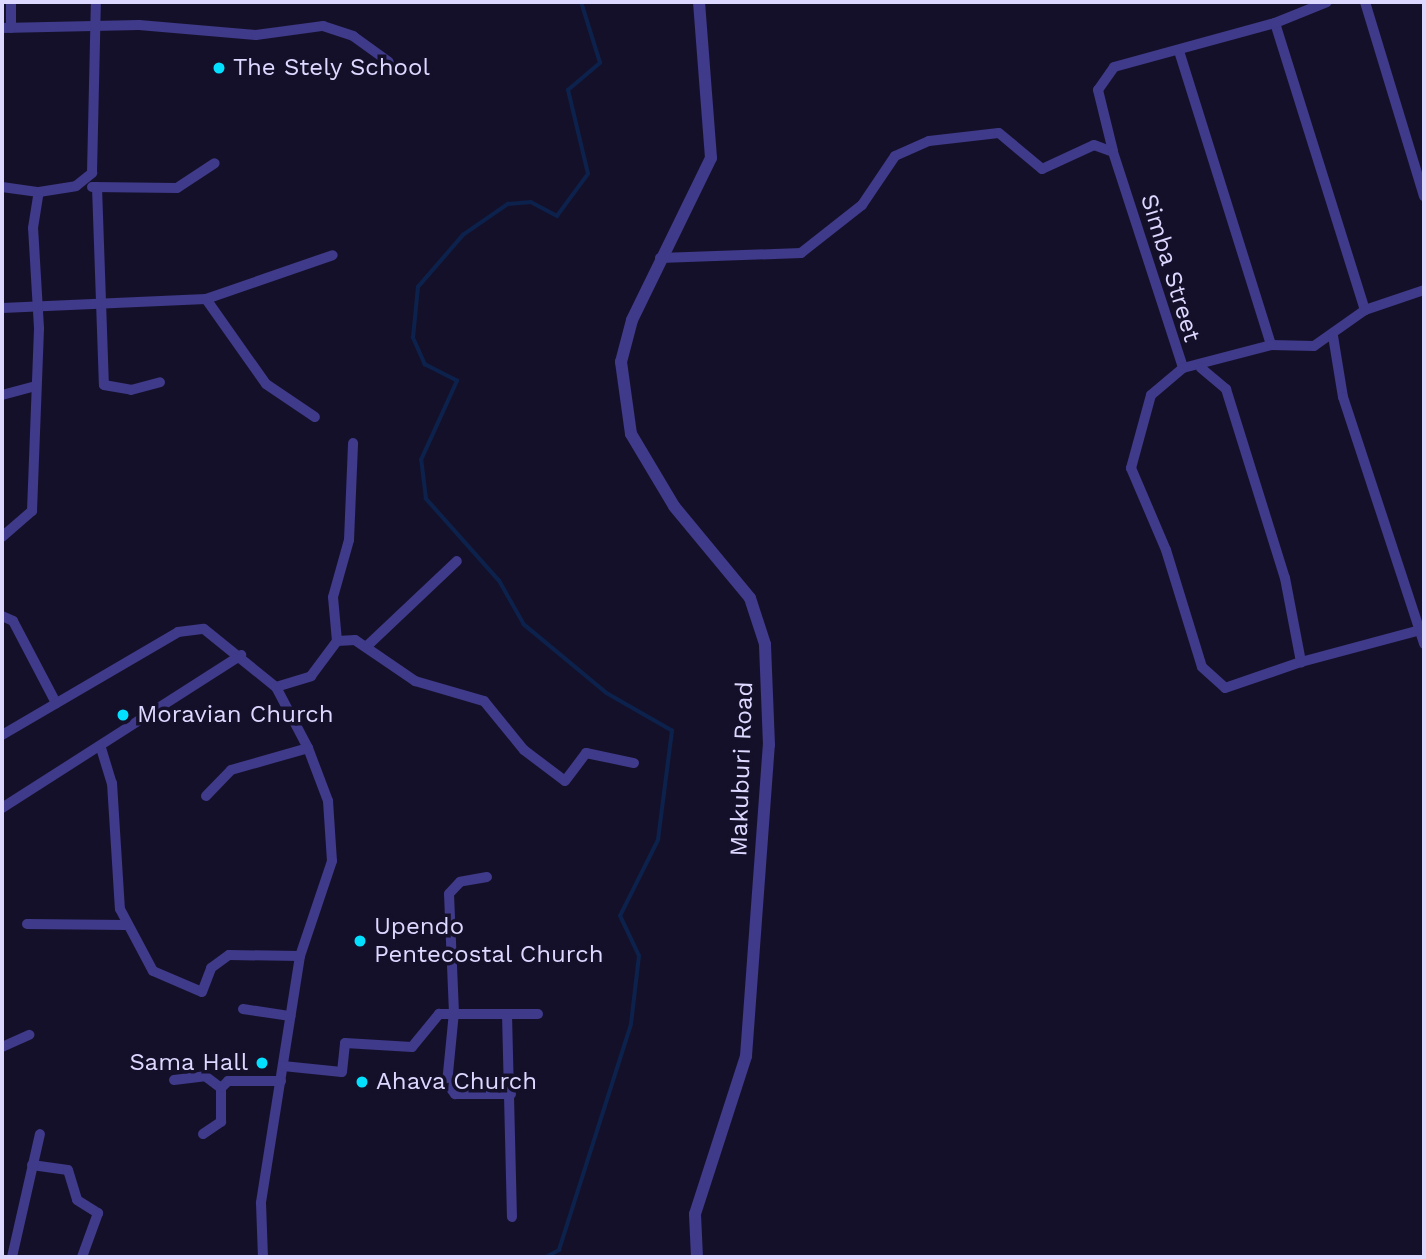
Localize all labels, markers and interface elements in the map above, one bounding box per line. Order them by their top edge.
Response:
place label: The Stely School [233,54,430,82]
marker: The Stely School [211,60,227,76]
street label: Simba Street [1134,190,1206,346]
street label: Makuburi Road [725,681,759,857]
place label: Moravian Church [137,701,334,729]
marker: Moravian Church [115,707,131,723]
place label: Upendo Pentecostal Church [374,913,604,969]
marker: Upendo Pentecostal Church [352,933,368,949]
place label: Sama Hall [129,1049,248,1077]
marker: Sama Hall [254,1055,270,1071]
place label: Ahava Church [376,1068,538,1096]
marker: Ahava Church [354,1074,370,1090]

